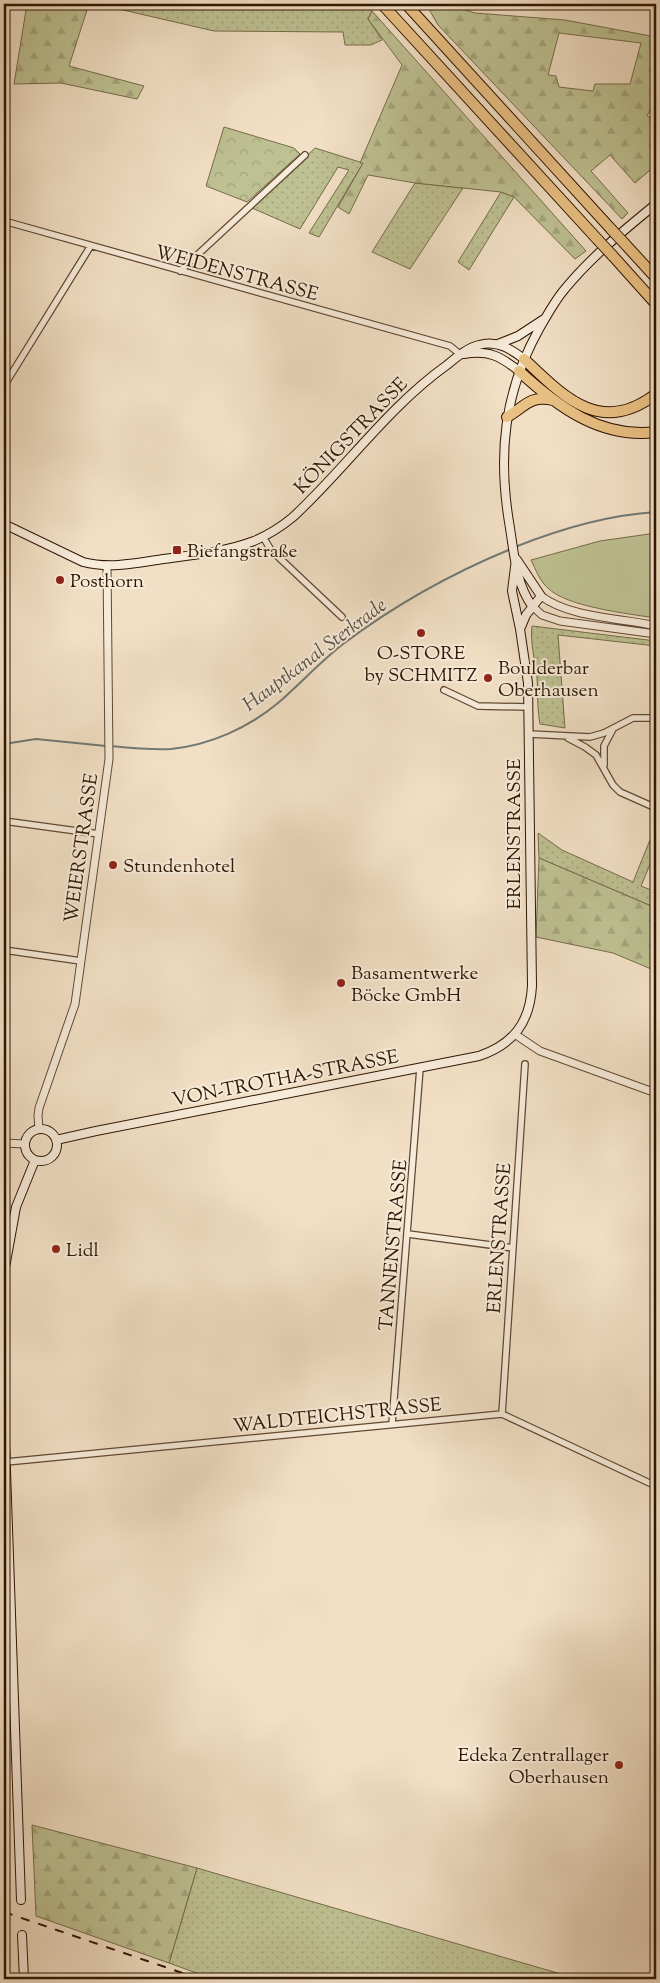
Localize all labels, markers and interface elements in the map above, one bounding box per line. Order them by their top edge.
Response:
street label: WEIDENSTRASSE [152,240,322,309]
street label: KÖNIGSTRASSE [289,372,415,501]
place label: Biefangstraße [187,539,298,566]
marker: Biefangstraße [171,544,183,556]
place label: Posthorn [70,569,144,596]
marker: Posthorn [54,574,66,586]
water label: Hauptkanal Sterkrade [237,592,394,720]
marker: O-STORE by SCHMITZ [415,627,427,639]
place label: O-STORE by SCHMITZ [365,641,478,690]
place label: Boulderbar Oberhausen [498,656,599,705]
marker: Boulderbar Oberhausen [482,672,494,684]
street label: ERLENSTRASSE [502,758,529,909]
street label: WEIERSTRASSE [59,771,106,925]
place label: Stundenhotel [123,854,235,881]
marker: Stundenhotel [107,859,119,871]
place label: Basamentwerke Böcke GmbH [351,961,478,1010]
marker: Basamentwerke Böcke GmbH [335,977,347,989]
street label: VON-TROTHA-STRASSE [170,1044,401,1115]
street label: TANNENSTRASSE [374,1158,415,1332]
street label: ERLENSTRASSE [482,1161,519,1314]
place label: Lidl [66,1238,99,1265]
marker: Lidl [50,1243,62,1255]
street label: WALDTEICHSTRASSE [232,1392,443,1441]
place label: Edeka Zentrallager Oberhausen [458,1743,609,1792]
marker: Edeka Zentrallager Oberhausen [613,1759,625,1771]

